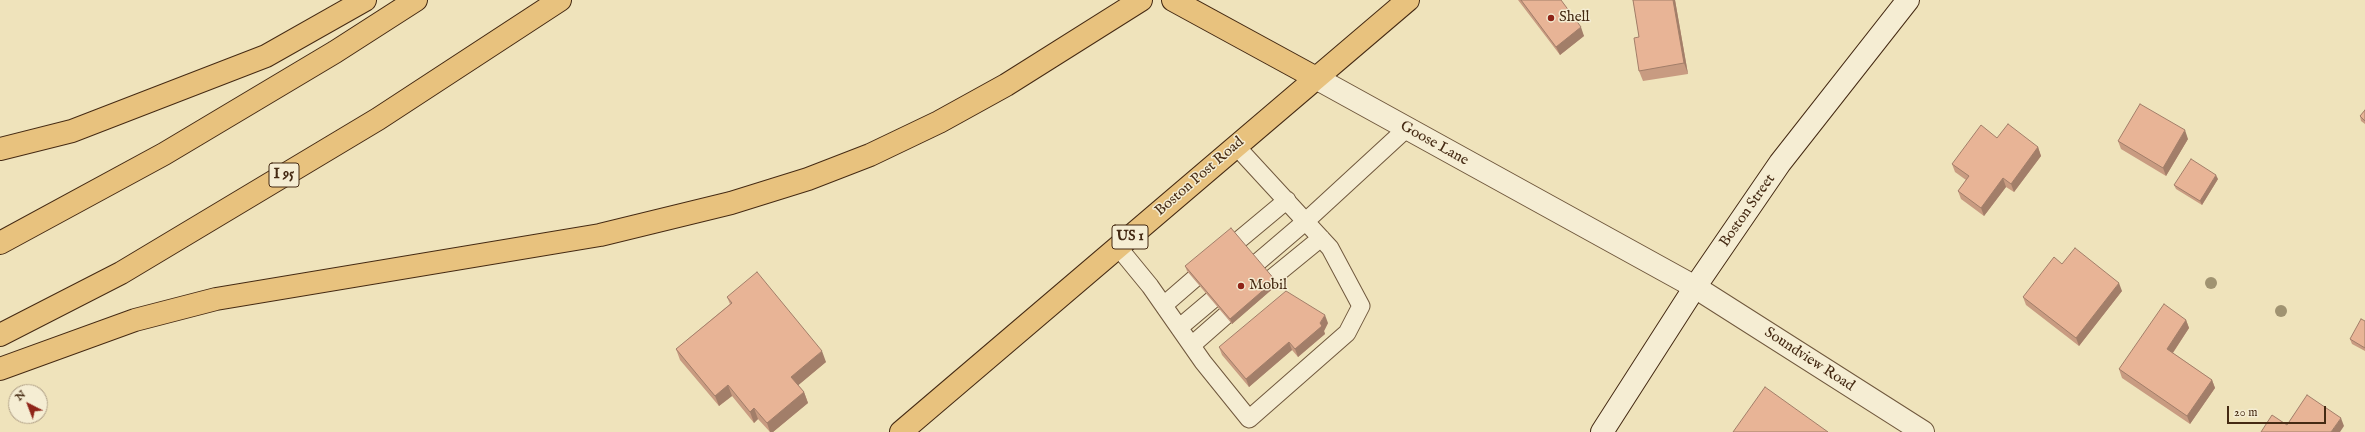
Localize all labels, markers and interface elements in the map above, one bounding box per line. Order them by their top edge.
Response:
place label: Shell [1559,9,1590,27]
marker: Shell [1546,13,1556,23]
street label: Goose Lane [1397,118,1471,170]
street label: Boston Post Road [1152,134,1248,220]
road number: I 95 [269,163,299,187]
street label: Boston Street [1716,171,1780,251]
road number: US 1 [1112,225,1148,249]
place label: Mobil [1249,277,1287,295]
marker: Mobil [1236,281,1246,291]
street label: Soundview Road [1761,324,1857,396]
north arrow [8,384,48,424]
text: N [12,387,29,404]
scale bar [2229,398,2328,424]
text: 20 m [2234,405,2257,420]

